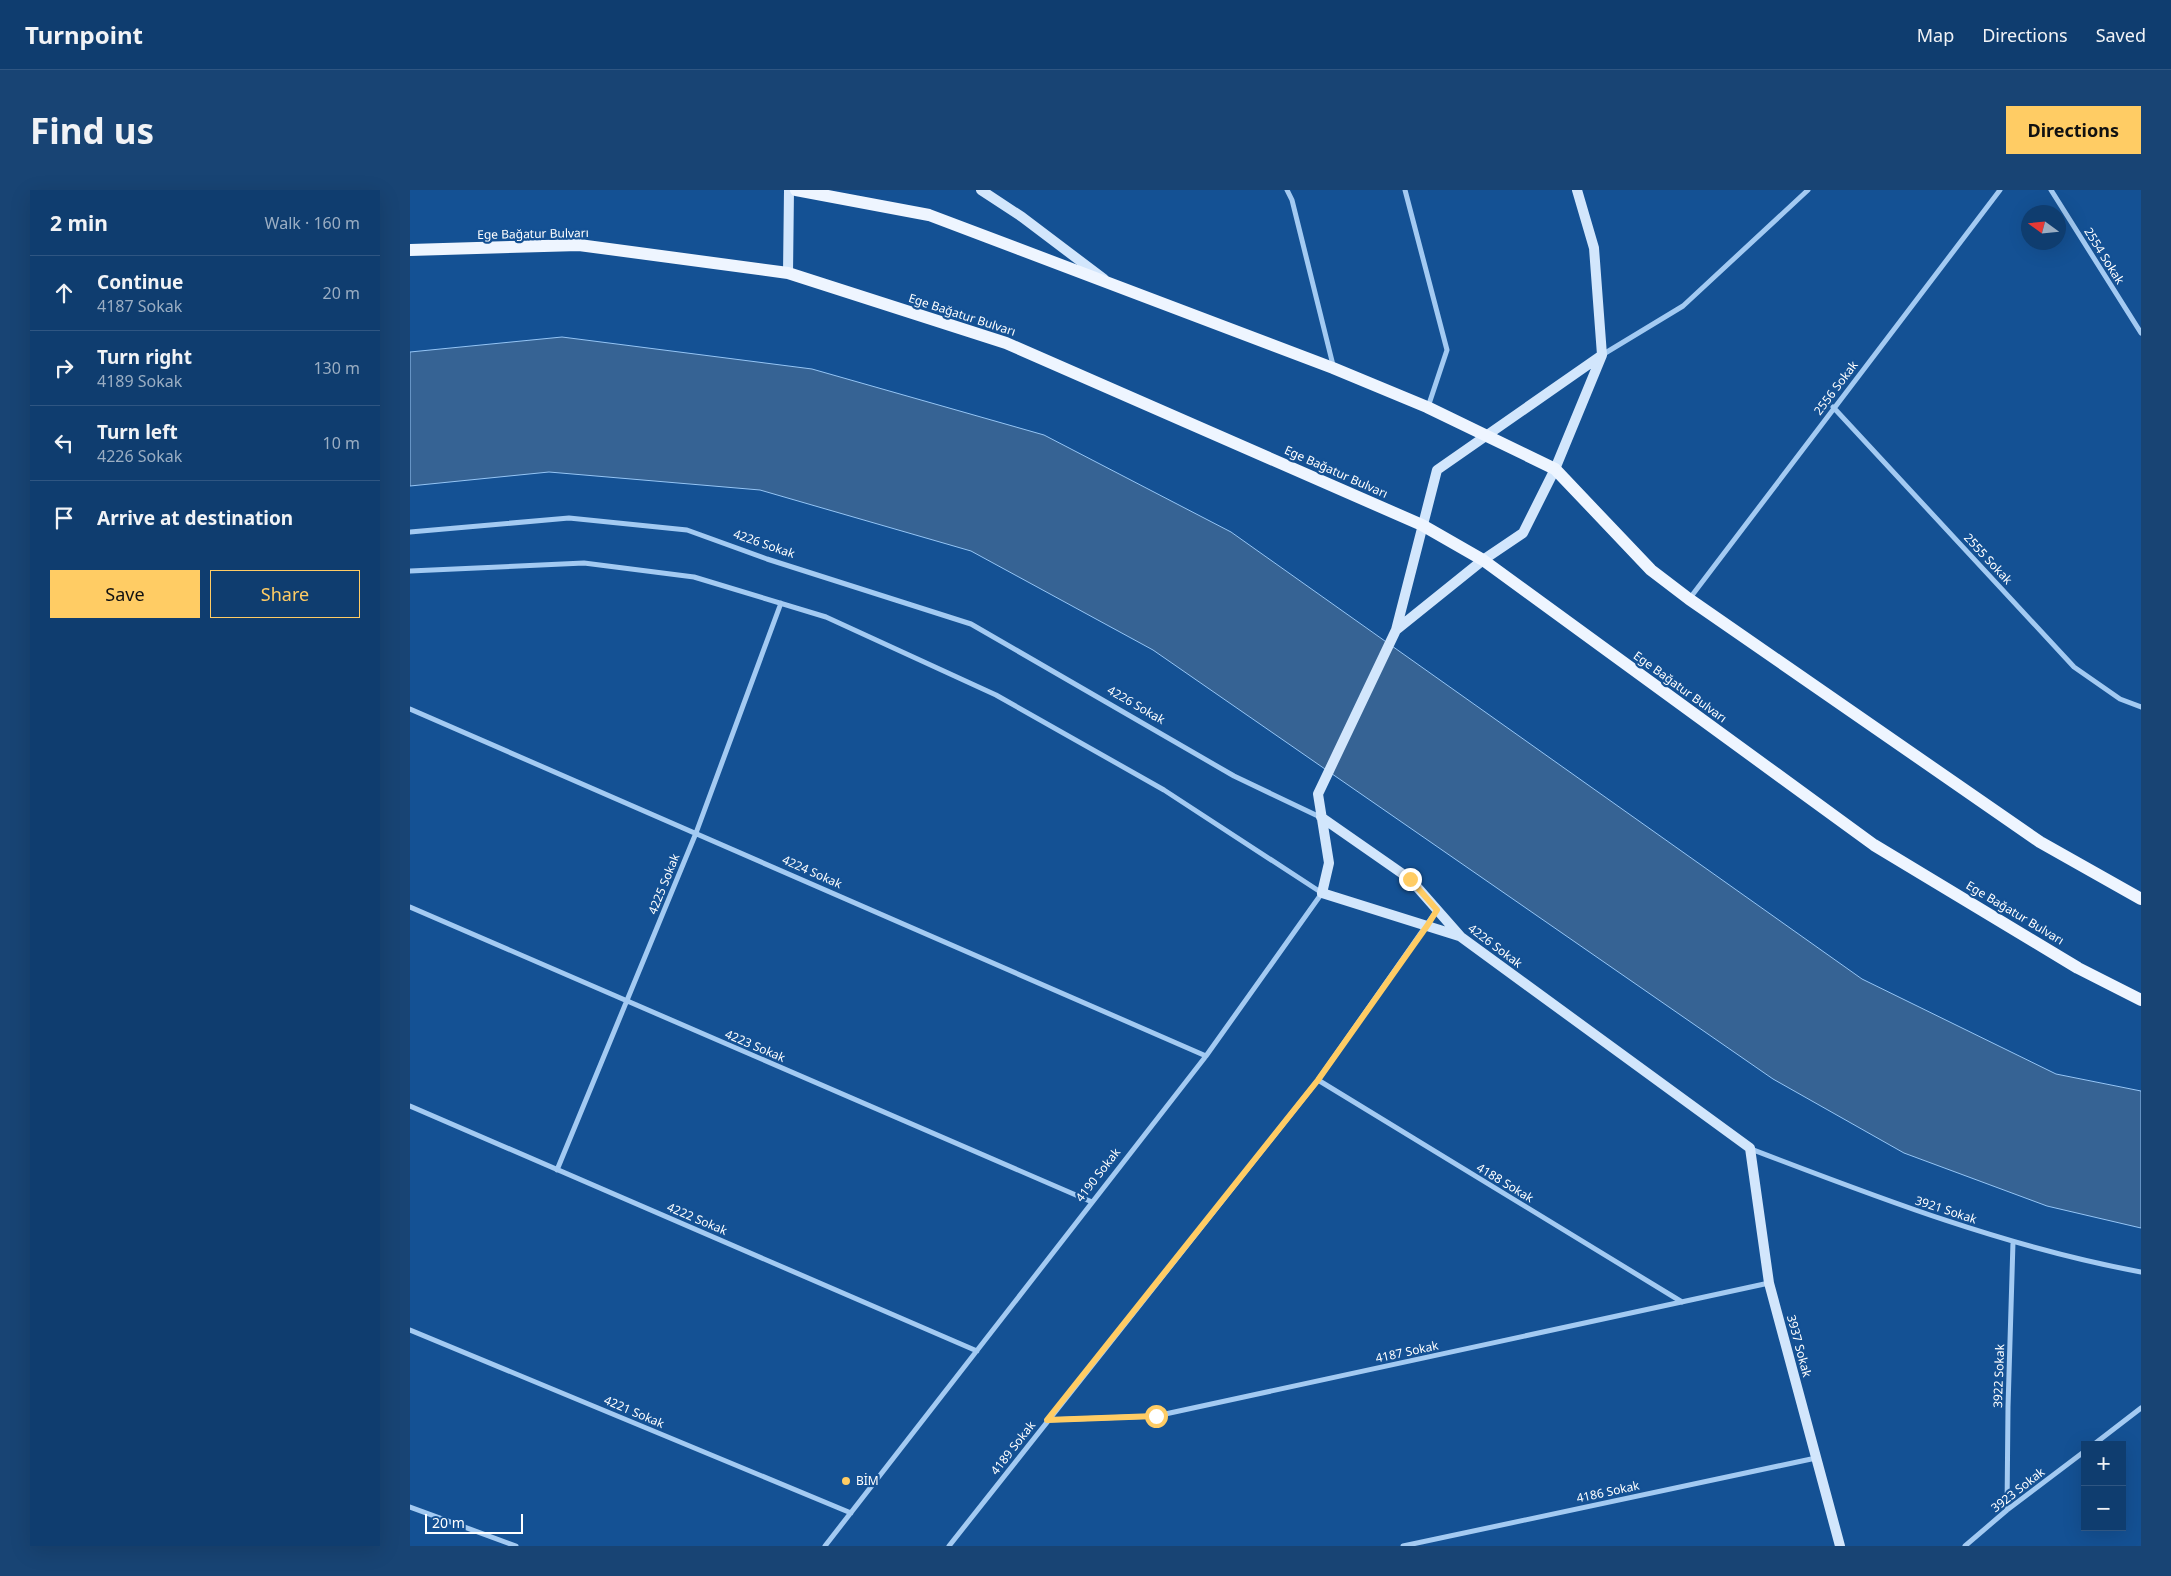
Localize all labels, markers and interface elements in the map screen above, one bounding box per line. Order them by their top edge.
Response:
text: Turnpoint [25,18,143,51]
text: Map [1917,23,1954,47]
text: Directions [1982,23,2068,47]
text: Saved [2096,23,2146,47]
button: Directions [2006,106,2141,154]
text: Find us [30,107,154,154]
north arrow [2021,205,2066,250]
text: 2 min [50,209,108,237]
text: Walk · 160 m [265,212,360,234]
street label: Ege Bağatur Bulvarı [477,224,589,243]
street label: 2554 Sokak [2080,224,2129,288]
text: Continue [97,269,183,295]
icon: ahead [50,279,78,307]
text: 20 m [323,282,360,304]
street label: Ege Bağatur Bulvarı [906,289,1018,340]
text: 4187 Sokak [97,295,182,317]
text: Turn right [97,344,192,370]
icon: right [50,354,78,382]
text: 130 m [313,357,360,379]
street label: 2556 Sokak [1810,357,1862,418]
text: 4189 Sokak [97,370,182,392]
text: Turn left [97,419,178,445]
icon: left [50,429,78,457]
text: 10 m [323,432,360,454]
street label: Ege Bağatur Bulvarı [1282,441,1391,502]
text: 4226 Sokak [97,445,182,467]
icon: arrive [50,504,78,532]
text: Arrive at destination [97,505,293,531]
street label: 4226 Sokak [731,525,798,562]
street label: 2555 Sokak [1960,529,2017,588]
button: Save [50,570,200,618]
button: Share [210,570,360,618]
street label: Ege Bağatur Bulvarı [1630,647,1730,726]
street label: 4226 Sokak [1104,681,1169,728]
street label: 4225 Sokak [644,850,684,917]
street label: 4224 Sokak [780,851,845,893]
route end [1399,868,1422,891]
street label: Ege Bağatur Bulvarı [1963,877,2067,949]
street label: 4226 Sokak [1465,920,1526,972]
street label: 4223 Sokak [722,1025,788,1066]
street label: 4190 Sokak [1071,1144,1124,1205]
street label: 4188 Sokak [1473,1159,1538,1207]
street label: 3921 Sokak [1913,1192,1980,1228]
street label: 4222 Sokak [664,1198,730,1239]
street label: 3937 Sokak [1783,1313,1816,1380]
street label: 4187 Sokak [1374,1336,1441,1366]
street label: 3922 Sokak [1989,1343,2008,1408]
street label: 4221 Sokak [601,1391,667,1432]
route start [1145,1405,1168,1428]
street label: 4189 Sokak [986,1417,1039,1478]
map controls [2081,1441,2126,1531]
button: + [2081,1441,2126,1486]
street label: 3923 Sokak [1987,1463,2049,1516]
place label: BİM [856,1472,879,1489]
marker: BİM [840,1475,852,1487]
street label: 4186 Sokak [1575,1476,1642,1506]
button: − [2081,1486,2126,1531]
scale bar [425,1511,522,1534]
text: 20 m [432,1513,465,1532]

